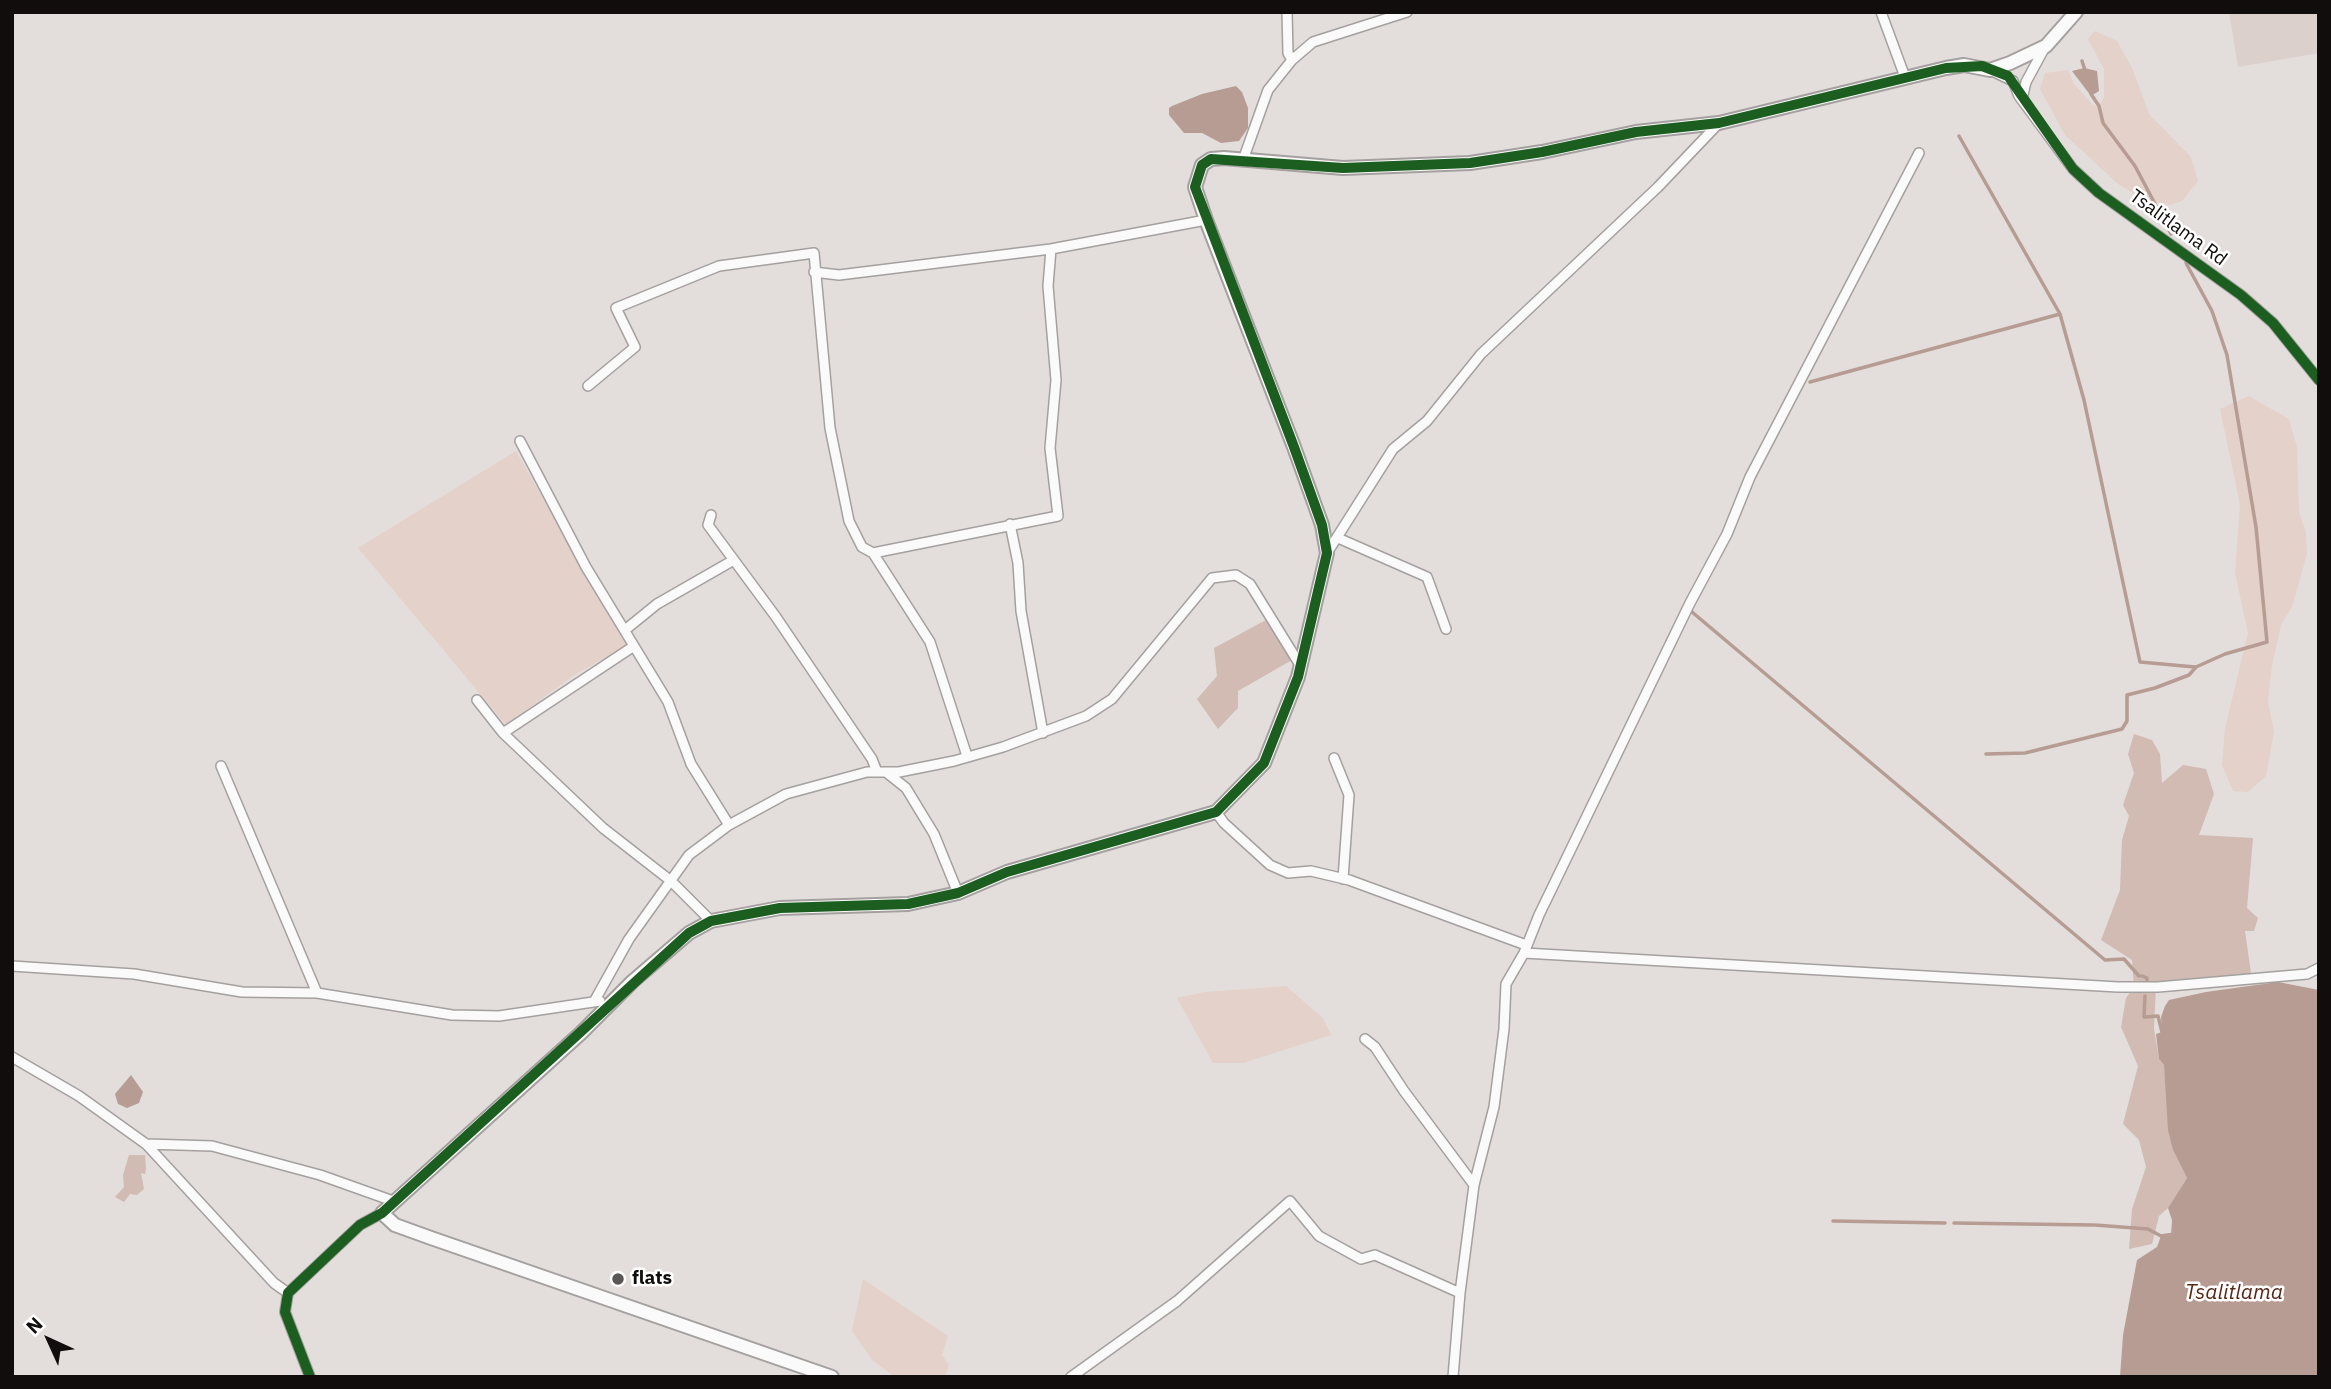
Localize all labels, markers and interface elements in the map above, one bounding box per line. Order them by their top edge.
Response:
street label: Tsalitlama Rd [2125,185,2231,271]
place label: flats [632,1268,672,1290]
marker: flats [610,1271,626,1287]
water label: Tsalitlama [2185,1280,2283,1306]
north arrow [14,1305,84,1375]
text: N [21,1312,47,1339]

